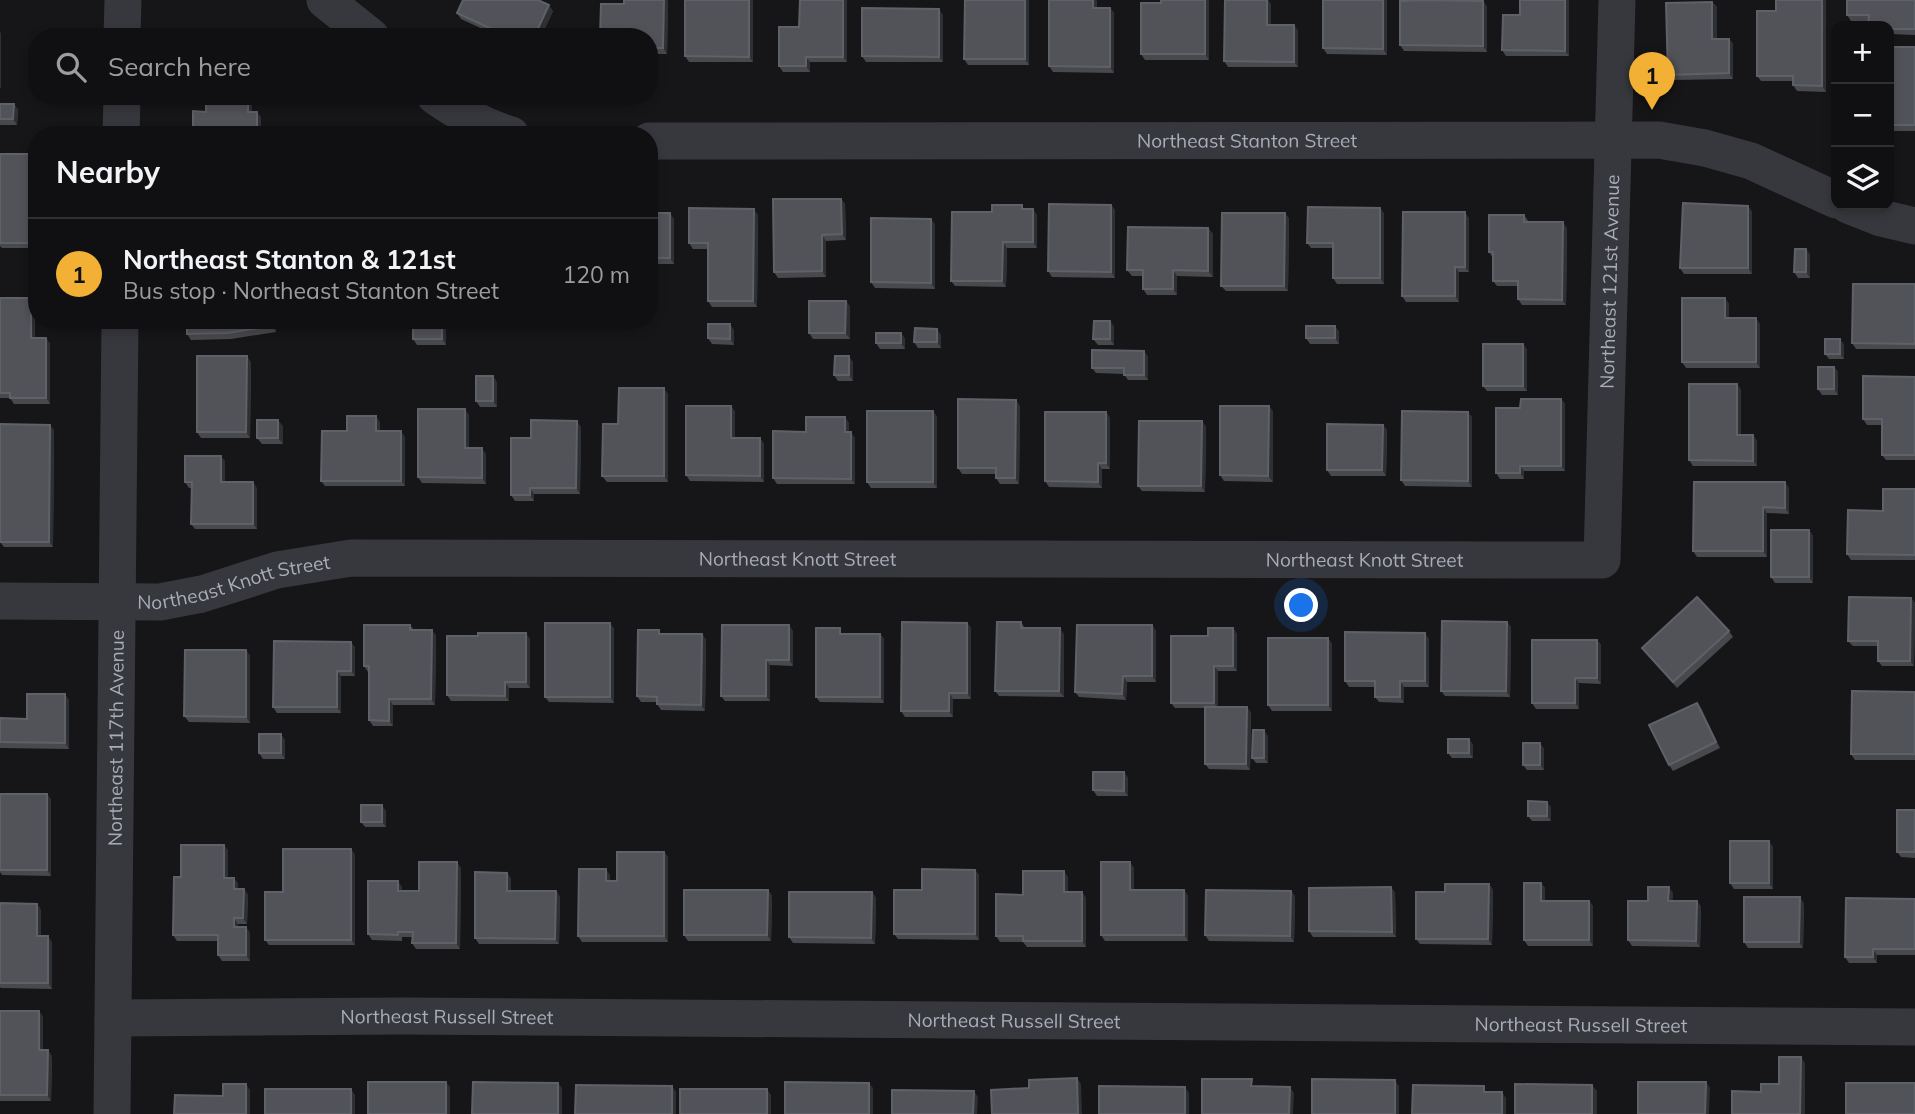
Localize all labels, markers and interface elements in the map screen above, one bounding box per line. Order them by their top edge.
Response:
map controls [1831,21,1894,210]
button: + [1831,21,1894,84]
search box [28,28,658,105]
icon: search [52,48,90,86]
text: Search here [108,50,251,83]
pin: 1 [1629,52,1675,110]
button: − [1831,84,1894,147]
street label: Northeast Stanton Street [1137,128,1357,153]
button: layers [1831,147,1894,210]
text: Nearby [56,153,160,191]
street label: Northeast 121st Avenue [1595,174,1624,389]
text: Northeast Stanton & 121st [123,243,456,276]
text: 1 [72,260,86,289]
text: 120 m [562,260,630,289]
text: Bus stop · Northeast Stanton Street [123,276,499,305]
street label: Northeast Knott Street [699,547,897,571]
street label: Northeast Knott Street [1266,547,1464,572]
street label: Northeast Knott Street [137,550,332,614]
your location [1284,588,1318,622]
street label: Northeast 117th Avenue [103,630,129,846]
street label: Northeast Russell Street [340,1004,554,1029]
street label: Northeast Russell Street [907,1008,1121,1033]
street label: Northeast Russell Street [1474,1012,1688,1037]

